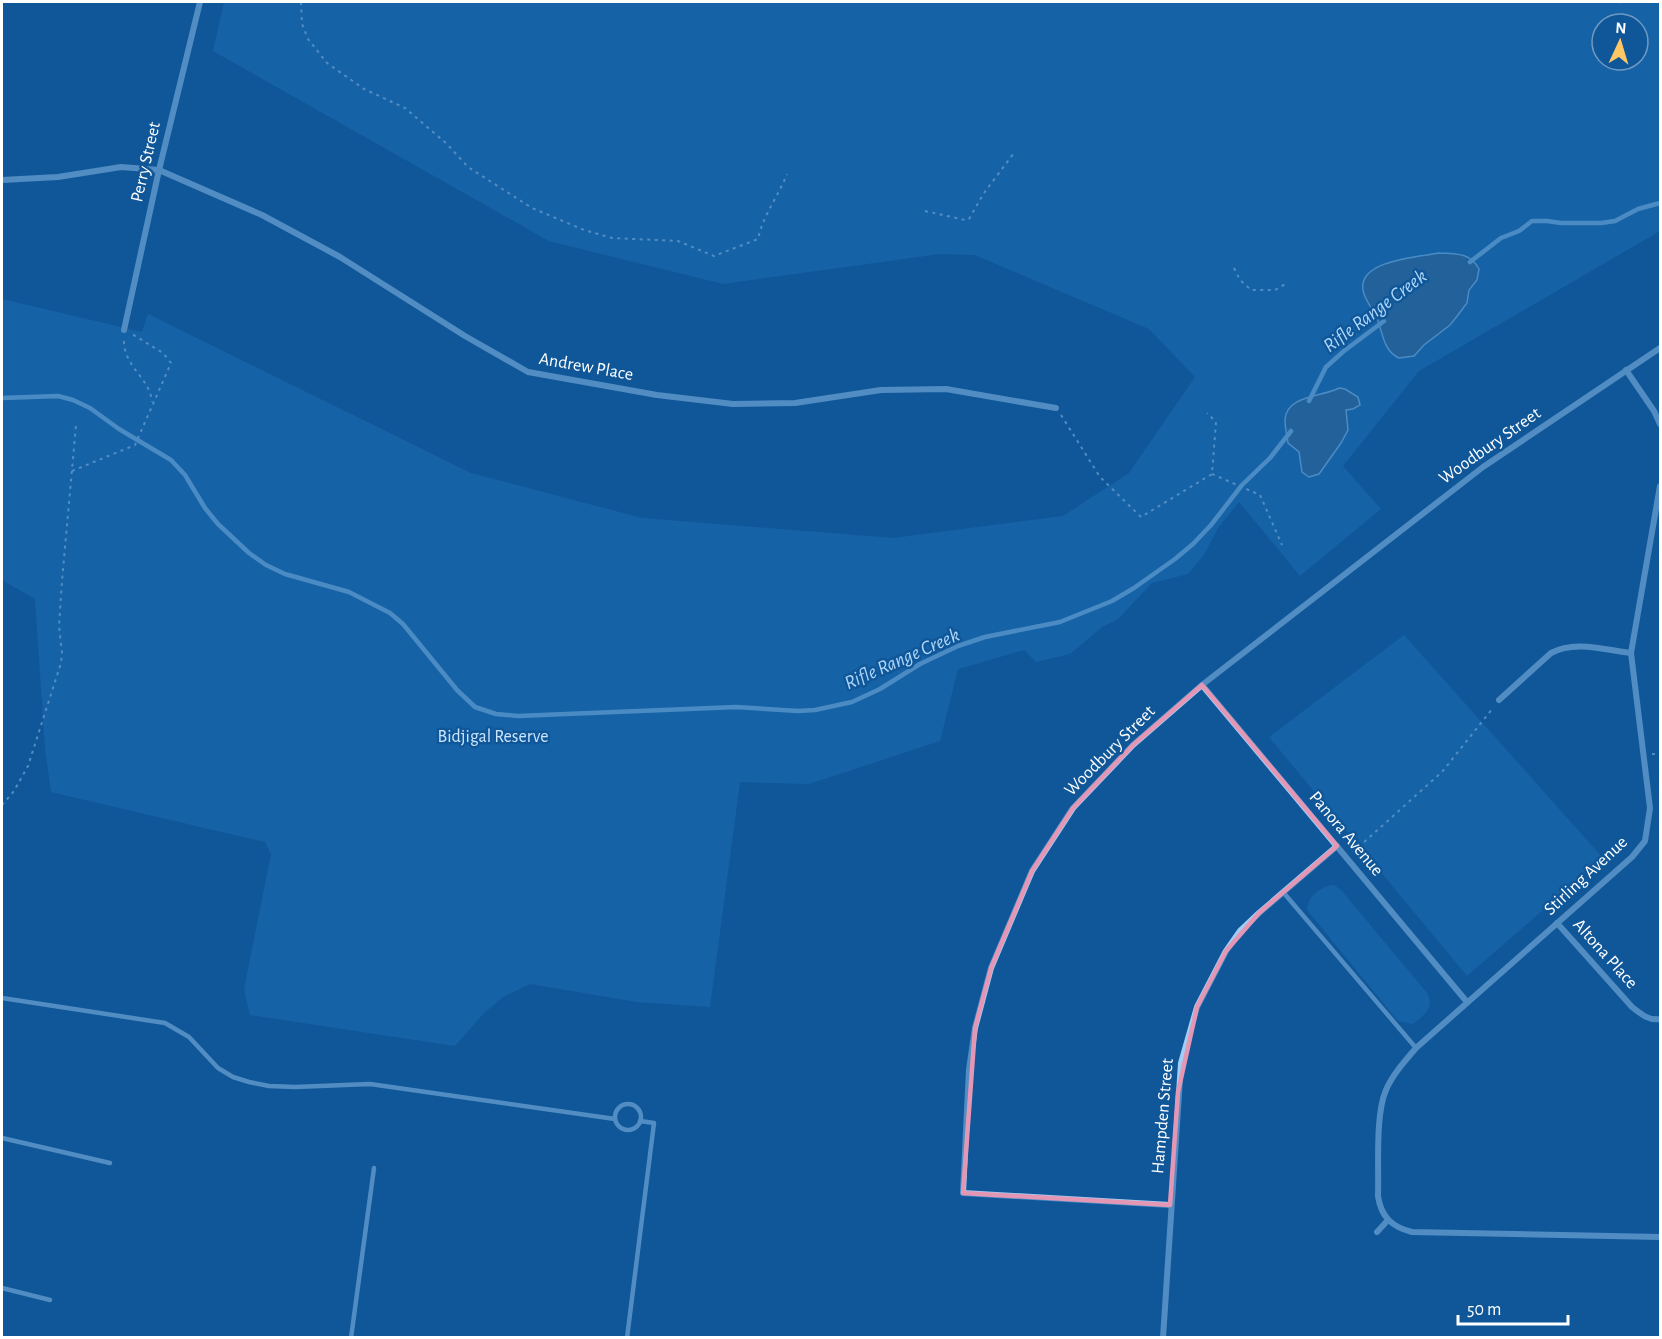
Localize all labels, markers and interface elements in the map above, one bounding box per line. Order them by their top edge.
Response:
north arrow [1590,12,1650,72]
text: N [1615,20,1627,36]
street label: Perry Street [128,120,164,204]
water label: Rifle Range Creek [1320,266,1430,356]
street label: Andrew Place [537,350,635,384]
street label: Woodbury Street [1436,404,1544,488]
water label: Rifle Range Creek [841,625,963,693]
street label: Woodbury Street [1061,702,1159,800]
park label: Bidjigal Reserve [437,728,549,746]
street label: Panora Avenue [1306,788,1386,880]
street label: Stirling Avenue [1541,833,1631,919]
street label: Altona Place [1569,916,1641,992]
street label: Hampden Street [1149,1057,1177,1175]
scale bar [1458,1288,1568,1326]
text: 50 m [1467,1301,1501,1319]

